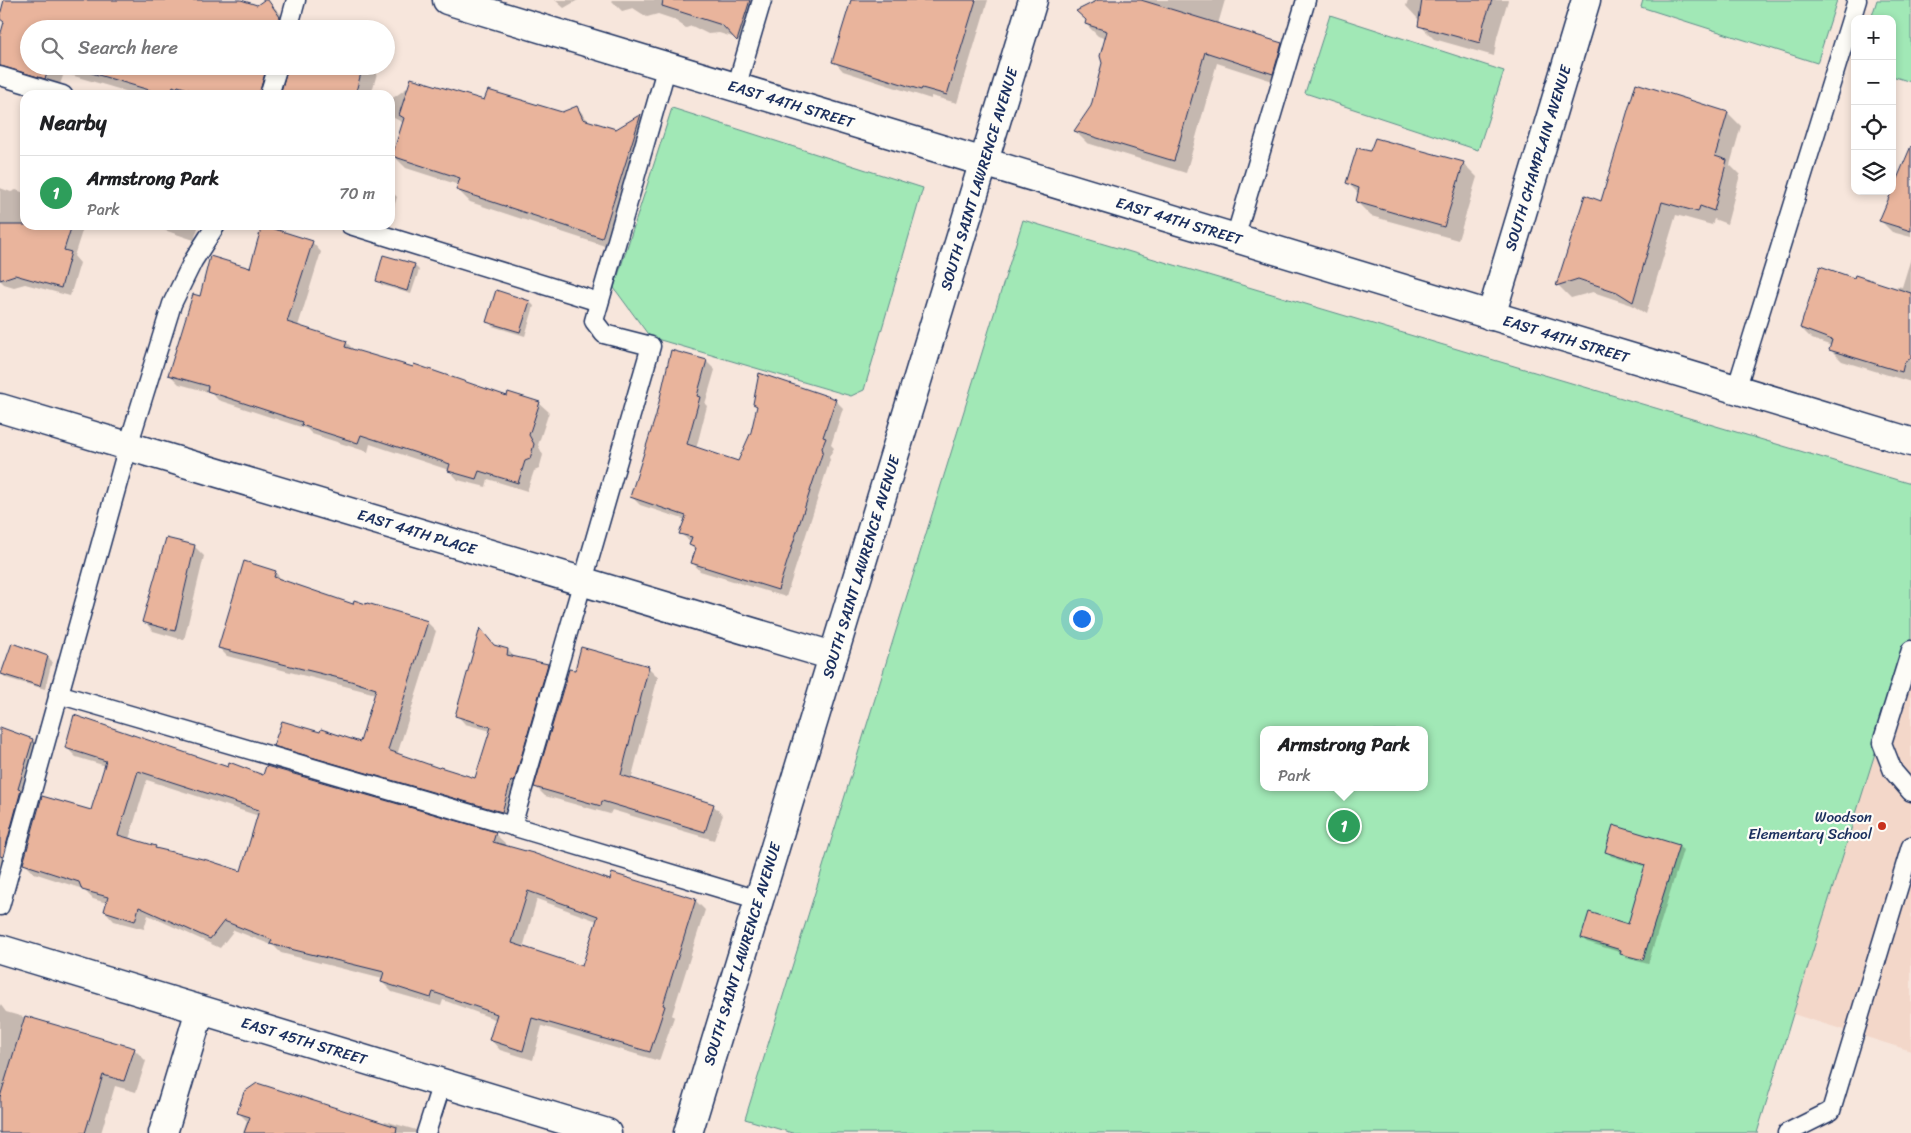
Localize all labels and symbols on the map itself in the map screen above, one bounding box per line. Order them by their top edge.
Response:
street label: SOUTH CHAMPLAIN AVENUE [1497,60,1579,254]
street label: SOUTH SAINT LAWRENCE AVENUE [933,63,1026,294]
street label: EAST 44TH STREET [725,72,858,136]
street label: EAST 44TH STREET [1113,189,1246,253]
street label: EAST 44TH STREET [1500,307,1633,371]
street label: SOUTH SAINT LAWRENCE AVENUE [815,451,908,682]
street label: EAST 44TH PLACE [354,502,481,563]
your location [1069,606,1095,632]
place label: Woodson Elementary School [1748,804,1873,847]
pin: 1 [1328,807,1360,845]
marker: Woodson Elementary School [1876,820,1888,832]
street label: SOUTH SAINT LAWRENCE AVENUE [696,838,789,1069]
street label: EAST 45TH STREET [238,1009,371,1073]

